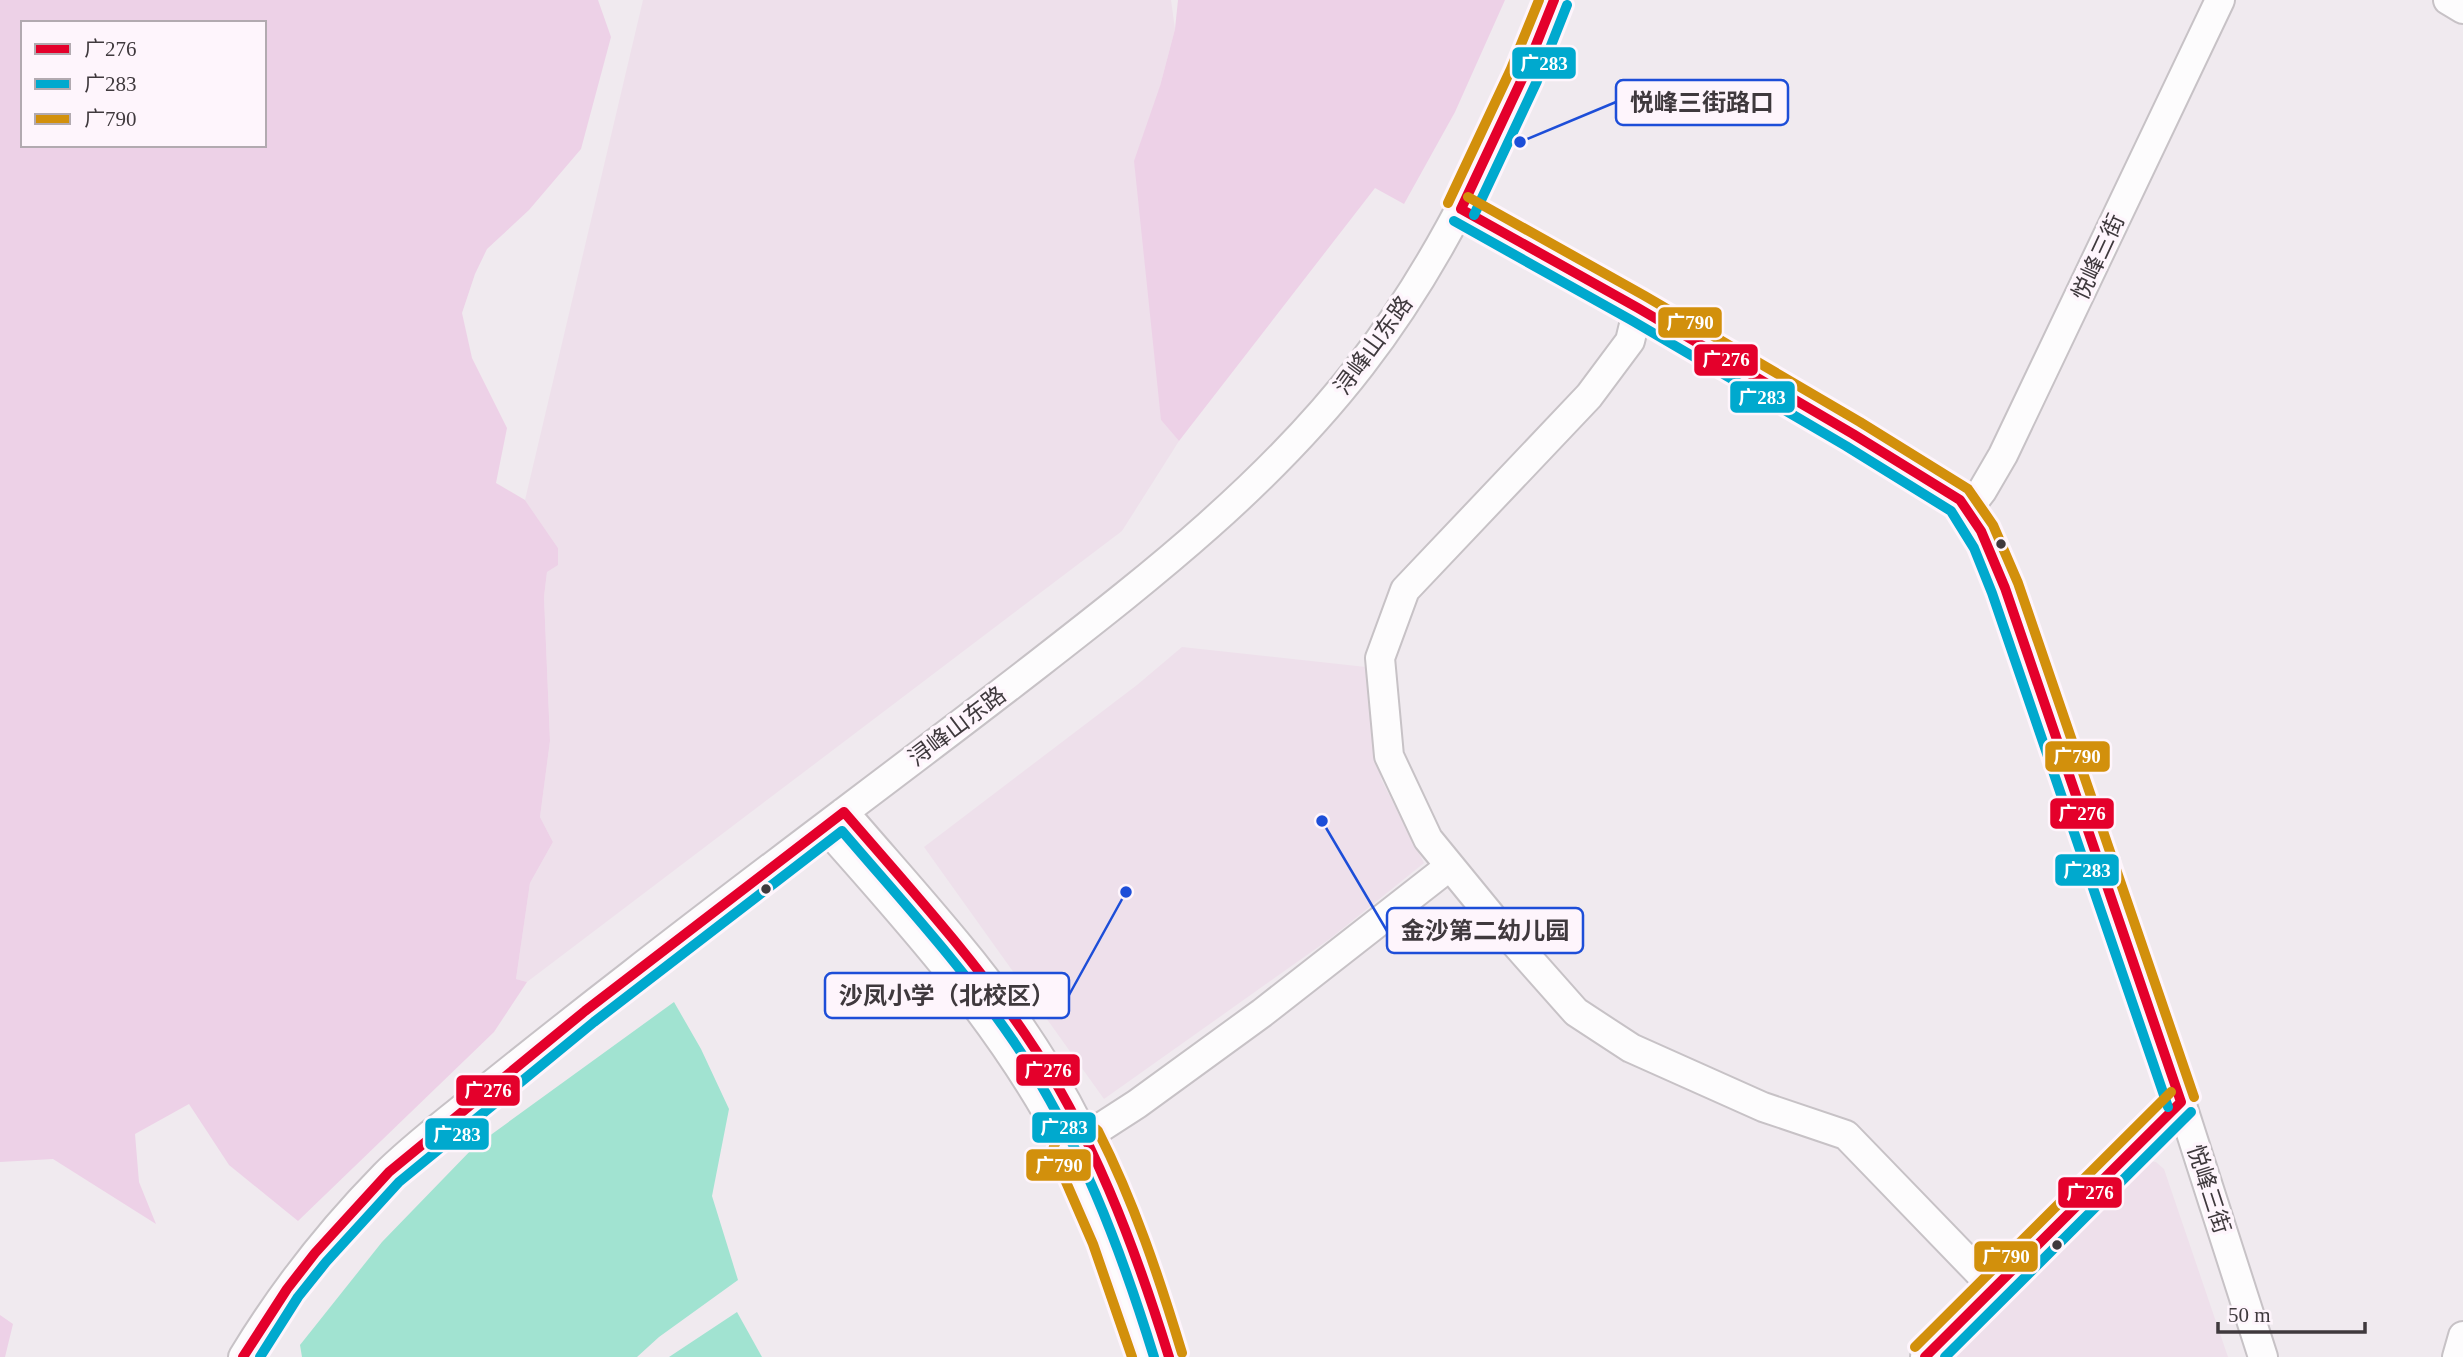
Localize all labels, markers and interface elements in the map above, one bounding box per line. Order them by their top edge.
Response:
legend [21,21,266,147]
text: 广276 [84,37,137,61]
line badge: 广283 [1511,46,1577,80]
text: 广283 [1520,53,1568,74]
text: 广283 [84,72,137,96]
callout: 悦峰三街路口 [1616,80,1788,125]
text: 悦峰三街路口 [1630,90,1774,116]
text: 广790 [84,107,137,131]
street label: 悦峰三街 [2068,210,2129,304]
street label: 浔峰山东路 [1329,291,1417,399]
line badge: 广790 [1657,306,1723,339]
text: 广790 [1666,312,1714,333]
line badge: 广276 [1693,343,1759,377]
text: 广276 [1702,349,1750,370]
line badge: 广283 [1729,380,1796,414]
text: 广283 [1738,387,1786,408]
unlabelled marker [1994,537,2008,551]
street label: 浔峰山东路 [904,682,1011,771]
line badge: 广790 [2044,740,2111,773]
text: 广790 [2053,746,2101,767]
line badge: 广276 [2049,797,2115,830]
text: 广276 [2058,803,2106,824]
line badge: 广283 [2054,853,2120,887]
text: 广283 [2063,860,2111,881]
unlabelled marker [759,882,773,896]
callout: 金沙第二幼儿园 [1387,908,1583,953]
text: 金沙第二幼儿园 [1401,918,1569,944]
callout: 沙凤小学（北校区） [825,973,1069,1018]
text: 沙凤小学（北校区） [839,983,1055,1009]
line badge: 广276 [1015,1053,1081,1087]
text: 广276 [1024,1060,1072,1081]
line badge: 广276 [455,1074,521,1107]
text: 广276 [464,1080,512,1101]
line badge: 广283 [1031,1111,1097,1144]
line badge: 广283 [424,1117,490,1151]
text: 广283 [1040,1117,1088,1138]
text: 广283 [433,1124,481,1145]
street label: 悦峰三街 [2182,1142,2235,1237]
line badge: 广790 [1025,1148,1092,1182]
text: 广790 [1035,1155,1083,1176]
line badge: 广276 [2057,1176,2123,1209]
text: 广276 [2066,1182,2114,1203]
unlabelled marker [2050,1238,2064,1252]
line badge: 广790 [1973,1240,2039,1273]
text: 广790 [1982,1246,2030,1267]
scale bar [2218,1290,2365,1334]
text: 50 m [2228,1303,2271,1327]

